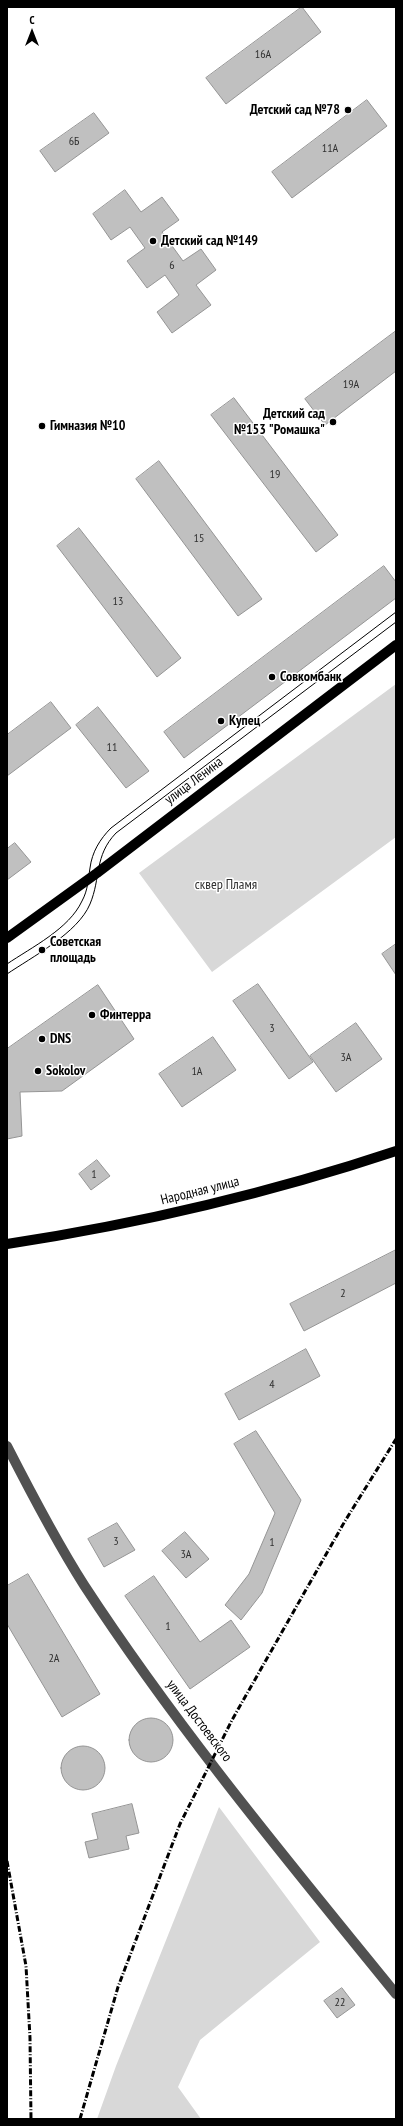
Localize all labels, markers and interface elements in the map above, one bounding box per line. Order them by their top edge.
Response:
north arrow [12,12,52,52]
text: С [29,13,35,27]
house number: 16А [255,48,271,62]
place label: Детский сад №78 [250,102,340,118]
marker: Детский сад №78 [343,105,353,115]
house number: 6Б [69,135,79,149]
house number: 11А [322,142,338,156]
place label: Детский сад №149 [161,233,258,249]
marker: Детский сад №149 [148,236,158,246]
house number: 6 [169,259,175,273]
house number: 19А [343,378,359,392]
place label: Детский сад №153 "Ромашка" [234,406,325,438]
marker: Детский сад №153 "Ромашка" [328,417,338,427]
place label: Гимназия №10 [50,418,125,434]
marker: Гимназия №10 [37,421,47,431]
house number: 19 [270,468,280,482]
house number: 15 [194,532,204,546]
house number: 13 [113,595,123,609]
place label: Совкомбанк [280,669,342,685]
marker: Совкомбанк [267,672,277,682]
place label: Купец [229,713,260,729]
marker: Купец [216,716,226,726]
house number: 11 [107,741,117,755]
street label: улица Ленина [162,754,226,808]
park label: сквер Пламя [195,877,257,893]
place label: Советская площадь [50,934,101,966]
marker: Советская площадь [37,945,47,955]
place label: Финтерра [100,1007,151,1023]
marker: Финтерра [87,1010,97,1020]
house number: 3 [269,1022,275,1036]
place label: DNS [50,1031,71,1047]
marker: DNS [37,1034,47,1044]
house number: 3А [340,1051,352,1065]
place label: Sokolov [46,1063,85,1079]
house number: 1А [191,1065,203,1079]
marker: Sokolov [33,1066,43,1076]
house number: 1 [91,1168,97,1182]
street label: Народная улица [159,1173,241,1209]
house number: 2 [340,1287,346,1301]
house number: 4 [269,1378,275,1392]
house number: 3 [113,1535,119,1549]
house number: 1 [269,1536,275,1550]
house number: 3А [180,1548,192,1562]
house number: 1 [165,1620,171,1634]
house number: 2А [48,1652,60,1666]
street label: улица Достоевского [163,1677,235,1765]
house number: 22 [335,1996,345,2010]

